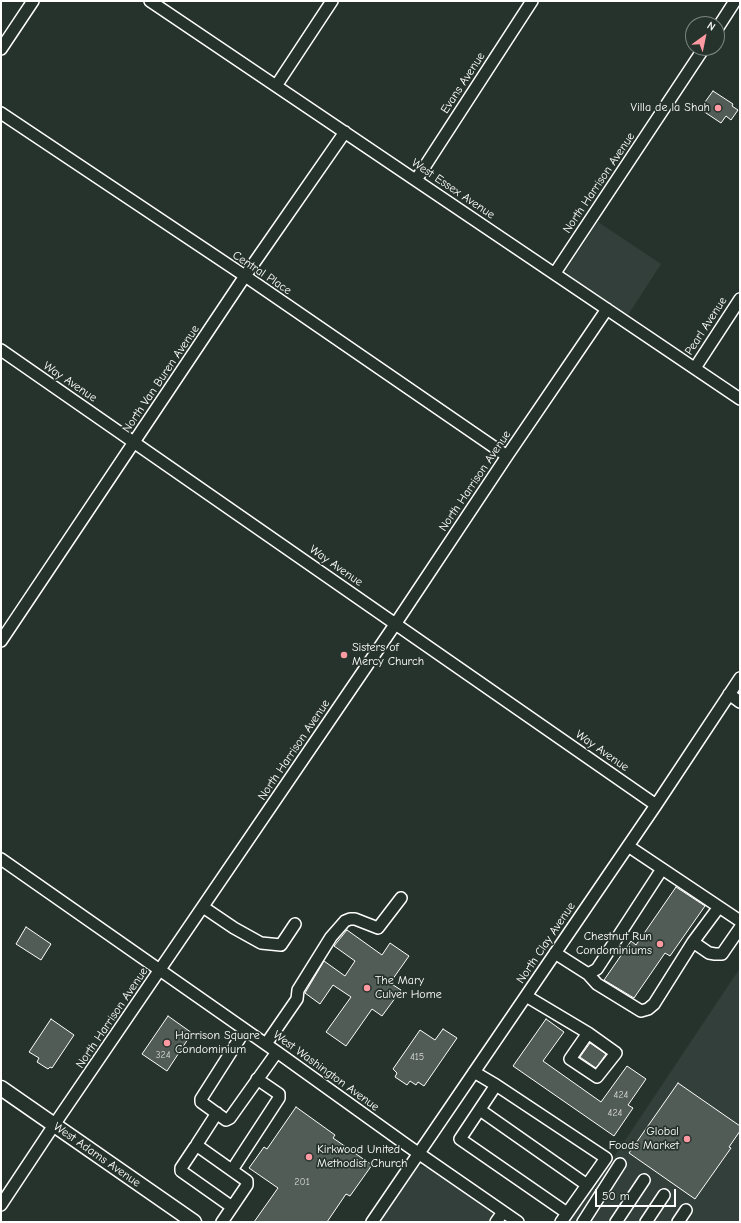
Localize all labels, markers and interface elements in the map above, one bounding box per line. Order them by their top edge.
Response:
north arrow [685,16,725,56]
text: N [705,19,718,34]
street label: Evans Avenue [438,50,488,116]
place label: Villa de la Shah [631,101,710,115]
marker: Villa de la Shah [713,103,723,113]
street label: North Harrison Avenue [560,130,638,236]
street label: West Essex Avenue [409,156,497,222]
street label: Central Place [230,248,294,298]
street label: Pearl Avenue [682,294,730,358]
street label: North Van Buren Avenue [120,322,202,436]
street label: Way Avenue [40,359,100,405]
street label: North Harrison Avenue [436,428,514,534]
street label: Way Avenue [307,542,365,590]
place label: Sisters of Mercy Church [352,641,424,669]
marker: Sisters of Mercy Church [339,650,349,660]
street label: North Harrison Avenue [255,697,333,803]
street label: Way Avenue [573,727,631,775]
street label: North Clay Avenue [513,900,579,986]
place label: Chestnut Run Condominiums [576,930,652,958]
marker: Chestnut Run Condominiums [655,939,665,949]
street label: North Harrison Avenue [73,965,151,1071]
place label: The Mary Culver Home [375,974,442,1002]
marker: The Mary Culver Home [362,983,372,993]
street label: West Washington Avenue [270,1028,382,1114]
place label: Harrison Square Condominium [175,1029,260,1057]
marker: Harrison Square Condominium [162,1038,172,1048]
house number: 324 [155,1049,171,1061]
house number: 415 [410,1051,424,1063]
house number: 424 [614,1089,628,1101]
house number: 424 [608,1107,622,1119]
street label: West Adams Avenue [51,1120,143,1190]
place label: Global Foods Market [609,1125,679,1153]
marker: Global Foods Market [682,1134,692,1144]
place label: Kirkwood United Methodist Church [317,1143,407,1171]
marker: Kirkwood United Methodist Church [304,1152,314,1162]
house number: 201 [294,1176,310,1188]
scale bar [597,1181,678,1207]
text: 50 m [602,1189,630,1203]

